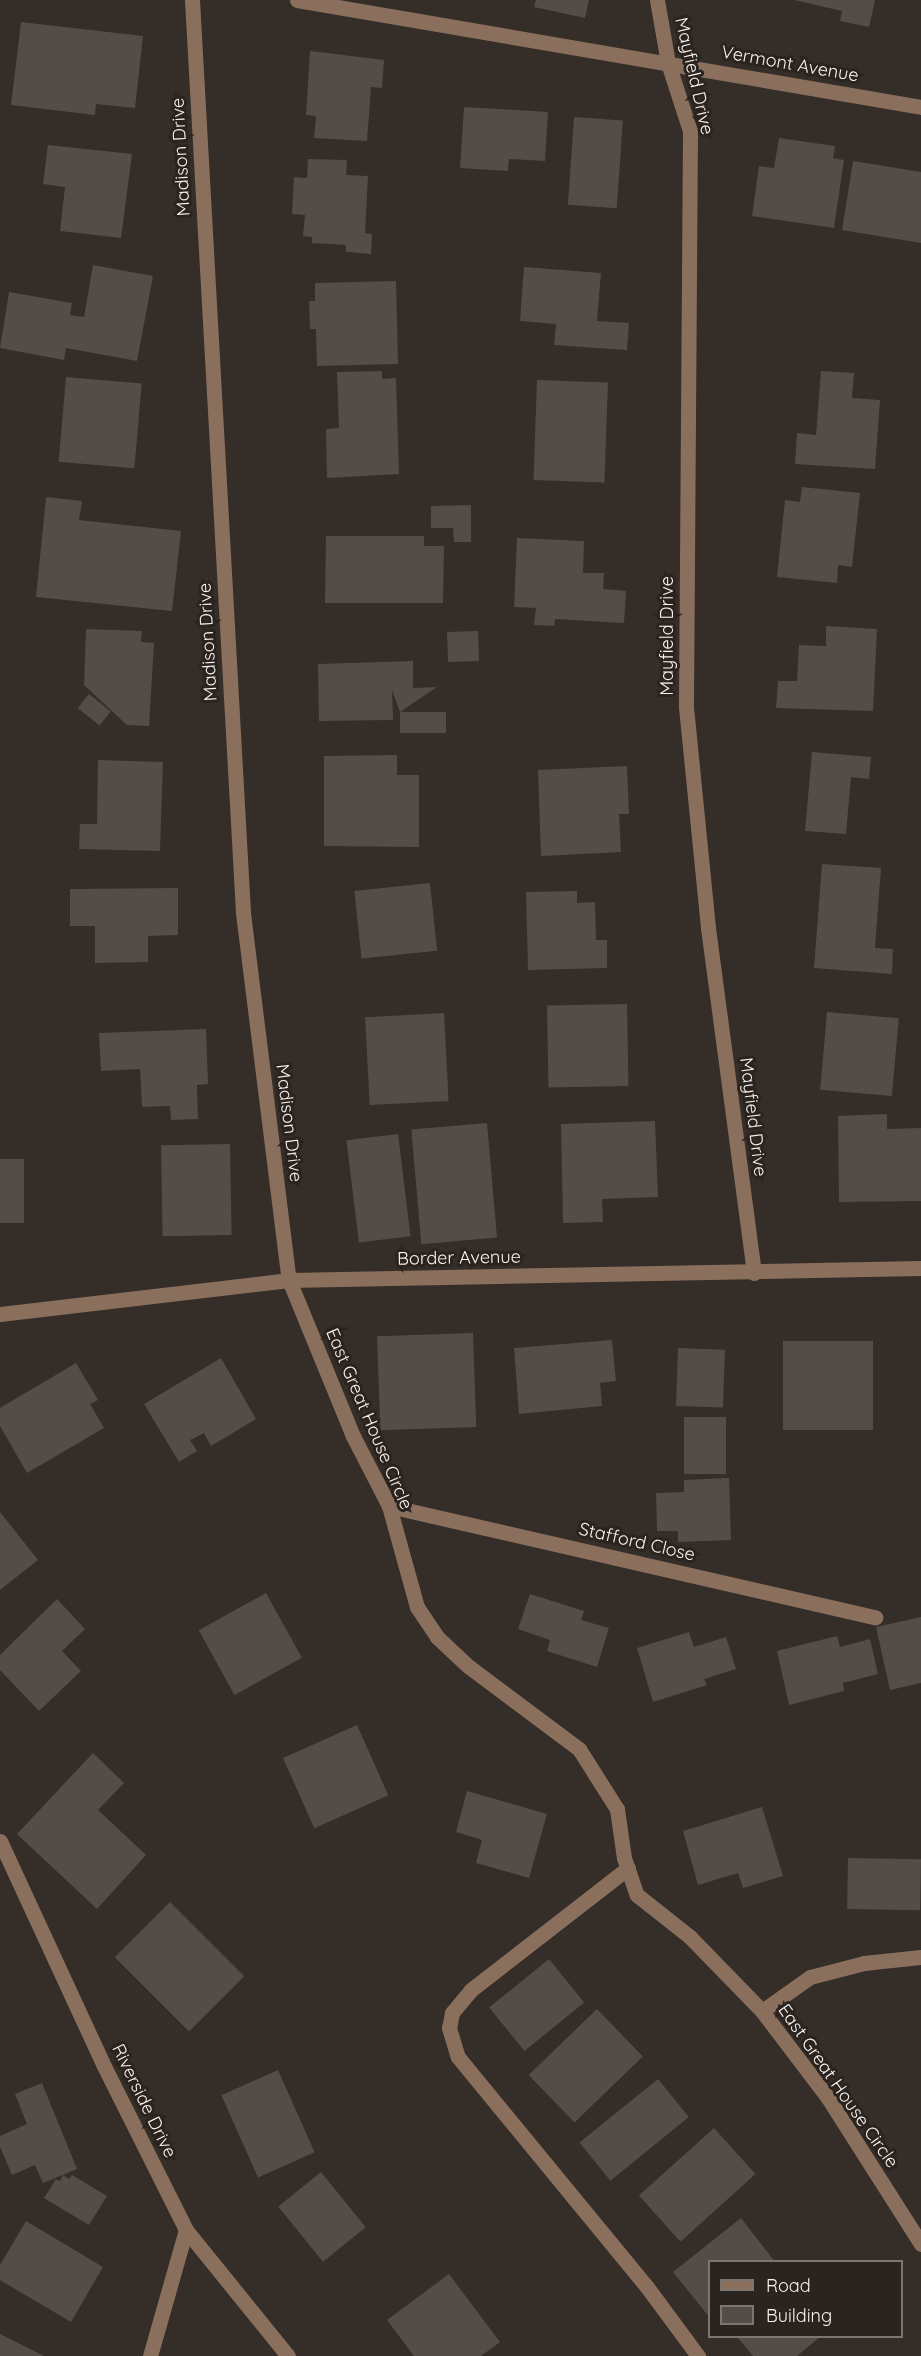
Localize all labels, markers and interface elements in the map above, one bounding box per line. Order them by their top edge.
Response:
street label: Mayfield Drive [670,15,718,137]
street label: Vermont Avenue [720,41,860,87]
street label: Madison Drive [167,97,195,217]
street label: Mayfield Drive [656,576,678,696]
street label: Madison Drive [194,582,222,702]
street label: Mayfield Drive [735,1056,771,1178]
street label: Madison Drive [271,1063,307,1183]
street label: Border Avenue [397,1246,521,1270]
street label: East Great House Circle [321,1325,417,1513]
street label: Stafford Close [577,1518,697,1566]
street label: East Great House Circle [773,2000,903,2172]
street label: Riverside Drive [107,2041,181,2161]
legend [708,2260,903,2338]
text: Road [766,2274,811,2297]
text: Building [766,2304,832,2327]

